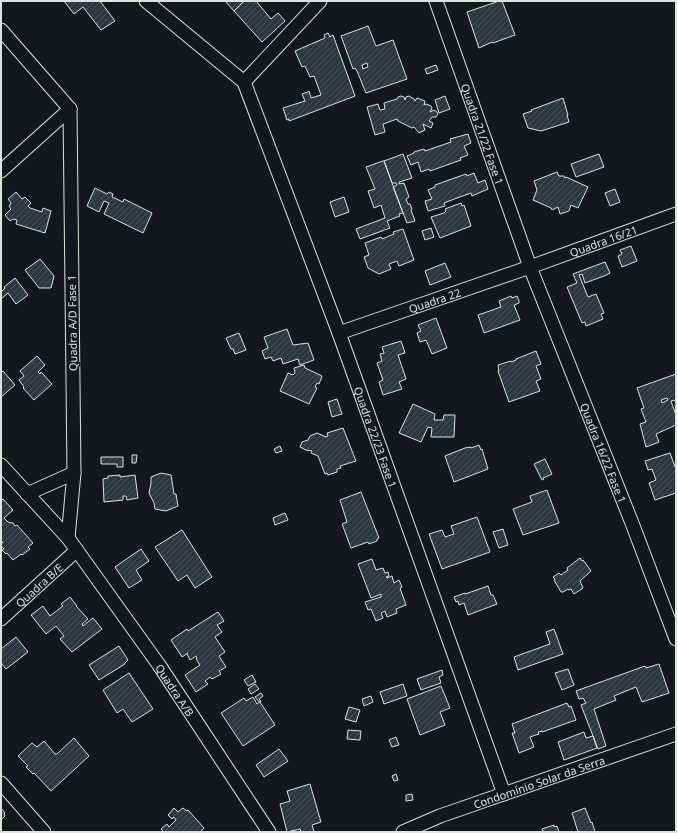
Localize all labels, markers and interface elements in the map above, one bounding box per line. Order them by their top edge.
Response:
street label: Quadra 21/22 Fase 1 [458,81,508,187]
street label: Quadra 16/21 [567,221,639,260]
street label: Quadra A/D Fase 1 [64,275,80,371]
street label: Quadra 22 [406,284,463,316]
street label: Quadra 22/23 Fase 1 [351,384,401,490]
street label: Quadra 16/22 Fase 1 [577,400,631,505]
street label: Quadra B/E [12,559,66,610]
street label: Quadra A/B [153,661,198,719]
street label: Condomínio Solar da Serra [471,752,607,811]

